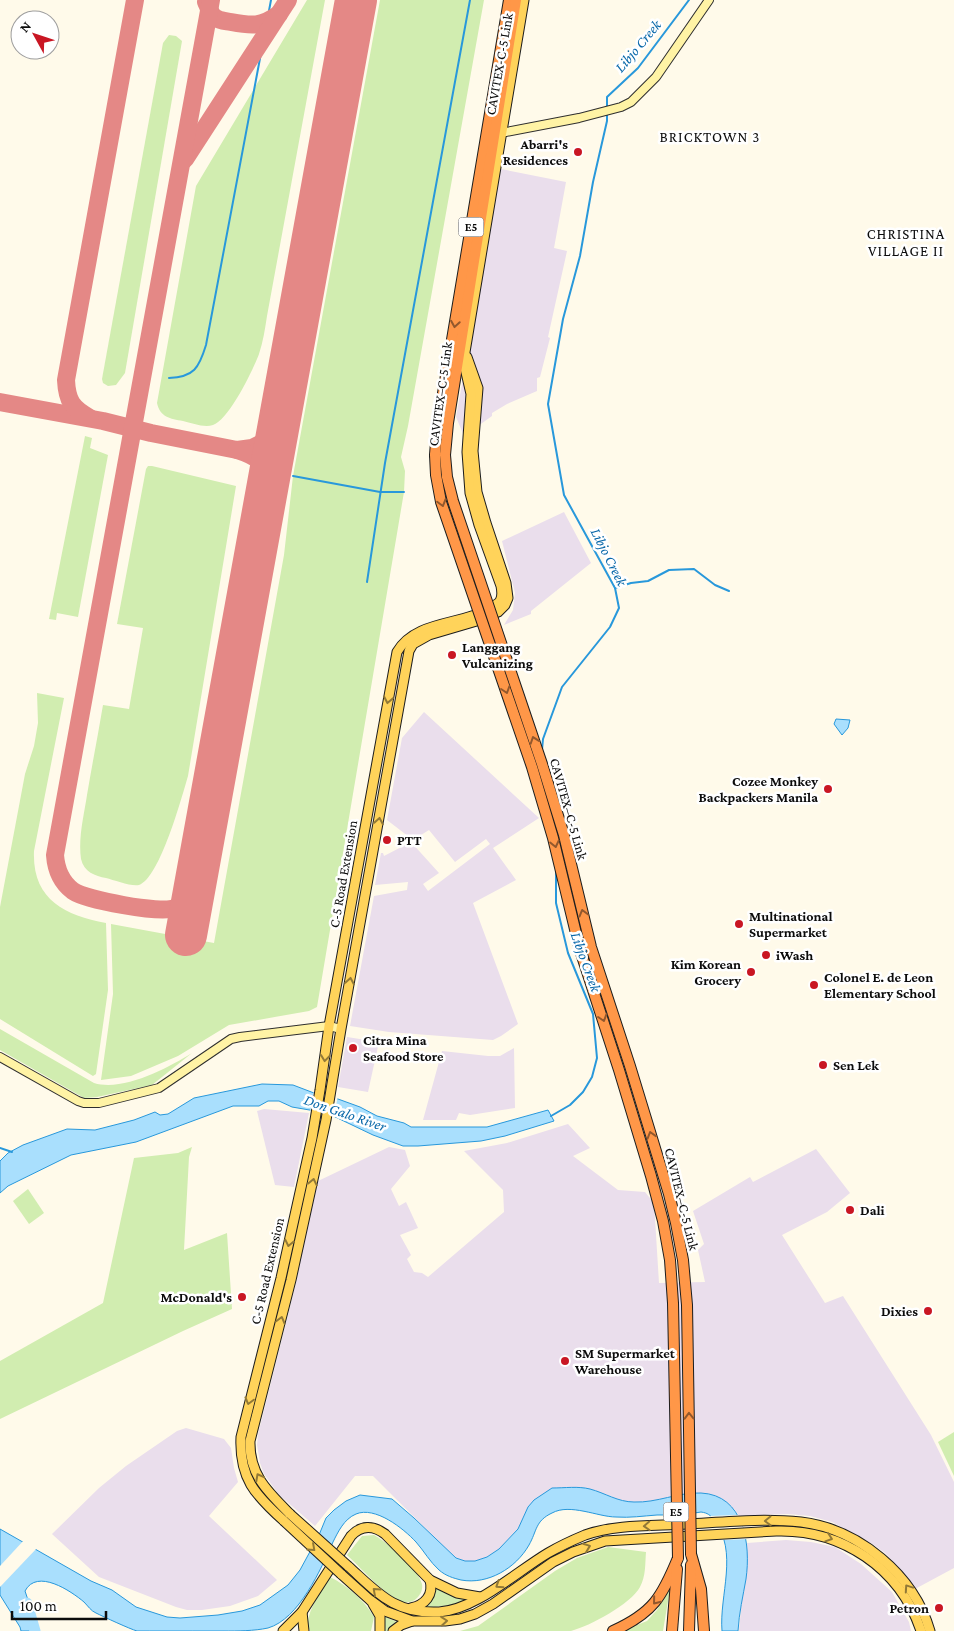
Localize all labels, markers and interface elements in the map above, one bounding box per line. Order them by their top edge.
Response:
north arrow [10,10,60,60]
street label: CAVITEX-C-5 Link [482,11,516,116]
water label: Libjo Creek [612,16,666,76]
text: N [16,17,35,35]
district label: BRICKTOWN 3 [660,129,760,145]
place label: Abarri's Residences [503,136,568,168]
marker: Abarri's Residences [572,146,584,158]
road number: E5 [458,218,484,236]
district label: CHRISTINA VILLAGE II [867,226,945,259]
one-way arrow [450,320,460,329]
street label: CAVITEX–C-5 Link [425,340,455,447]
one-way arrow [436,498,446,506]
water label: Libjo Creek [587,525,631,590]
place label: Langgang Vulcanizing [461,639,533,671]
marker: Langgang Vulcanizing [446,649,458,661]
one-way arrow [500,685,510,693]
one-way arrow [383,696,394,704]
one-way arrow [530,736,540,744]
street label: CAVITEX–C-5 Link [547,756,591,862]
place label: Cozee Monkey Backpackers Manila [699,773,818,805]
marker: Cozee Monkey Backpackers Manila [822,783,834,795]
one-way arrow [373,817,383,826]
street label: C-5 Road Extension [326,818,360,929]
place label: PTT [397,832,422,848]
marker: PTT [381,834,393,846]
one-way arrow [549,840,560,849]
place label: Multinational Supermarket [749,908,833,940]
one-way arrow [578,909,588,917]
marker: Multinational Supermarket [733,918,745,930]
water label: Libjo Creek [567,930,605,996]
place label: iWash [776,947,813,963]
marker: iWash [760,949,772,961]
place label: Kim Korean Grocery [671,956,741,988]
marker: Kim Korean Grocery [745,966,757,978]
place label: Colonel E. de Leon Elementary School [824,969,936,1001]
one-way arrow [344,977,354,986]
marker: Colonel E. de Leon Elementary School [808,979,820,991]
one-way arrow [597,1013,607,1022]
place label: Citra Mina Seafood Store [363,1032,444,1064]
marker: Citra Mina Seafood Store [347,1042,359,1054]
one-way arrow [320,1054,331,1062]
place label: Sen Lek [833,1057,879,1073]
marker: Sen Lek [817,1059,829,1071]
water label: Don Galo River [302,1092,389,1135]
one-way arrow [647,1131,657,1140]
street label: CAVITEX–C-5 Link [662,1146,703,1252]
one-way arrow [308,1177,318,1186]
place label: Dali [860,1202,885,1218]
marker: Dali [844,1204,856,1216]
street label: C-5 Road Extension [247,1216,287,1326]
one-way arrow [284,1239,294,1248]
place label: McDonald's [160,1289,232,1305]
marker: McDonald's [236,1291,248,1303]
place label: Dixies [881,1303,918,1319]
marker: Dixies [922,1305,934,1317]
one-way arrow [275,1315,286,1324]
place label: SM Supermarket Warehouse [574,1345,676,1377]
marker: SM Supermarket Warehouse [559,1355,571,1367]
one-way arrow [244,1396,255,1405]
one-way arrow [684,1412,694,1420]
one-way arrow [255,1473,265,1482]
road number: E5 [664,1502,688,1521]
one-way arrow [763,1516,771,1526]
one-way arrow [643,1521,651,1532]
one-way arrow [824,1532,832,1542]
one-way arrow [307,1542,316,1551]
one-way arrow [582,1543,591,1553]
one-way arrow [495,1579,504,1588]
one-way arrow [905,1584,914,1593]
scale bar [12,1588,106,1620]
one-way arrow [372,1588,381,1597]
one-way arrow [653,1595,661,1604]
text: 100 m [20,1598,57,1614]
place label: Petron [889,1600,929,1616]
marker: Petron [933,1602,945,1614]
one-way arrow [440,1616,448,1627]

